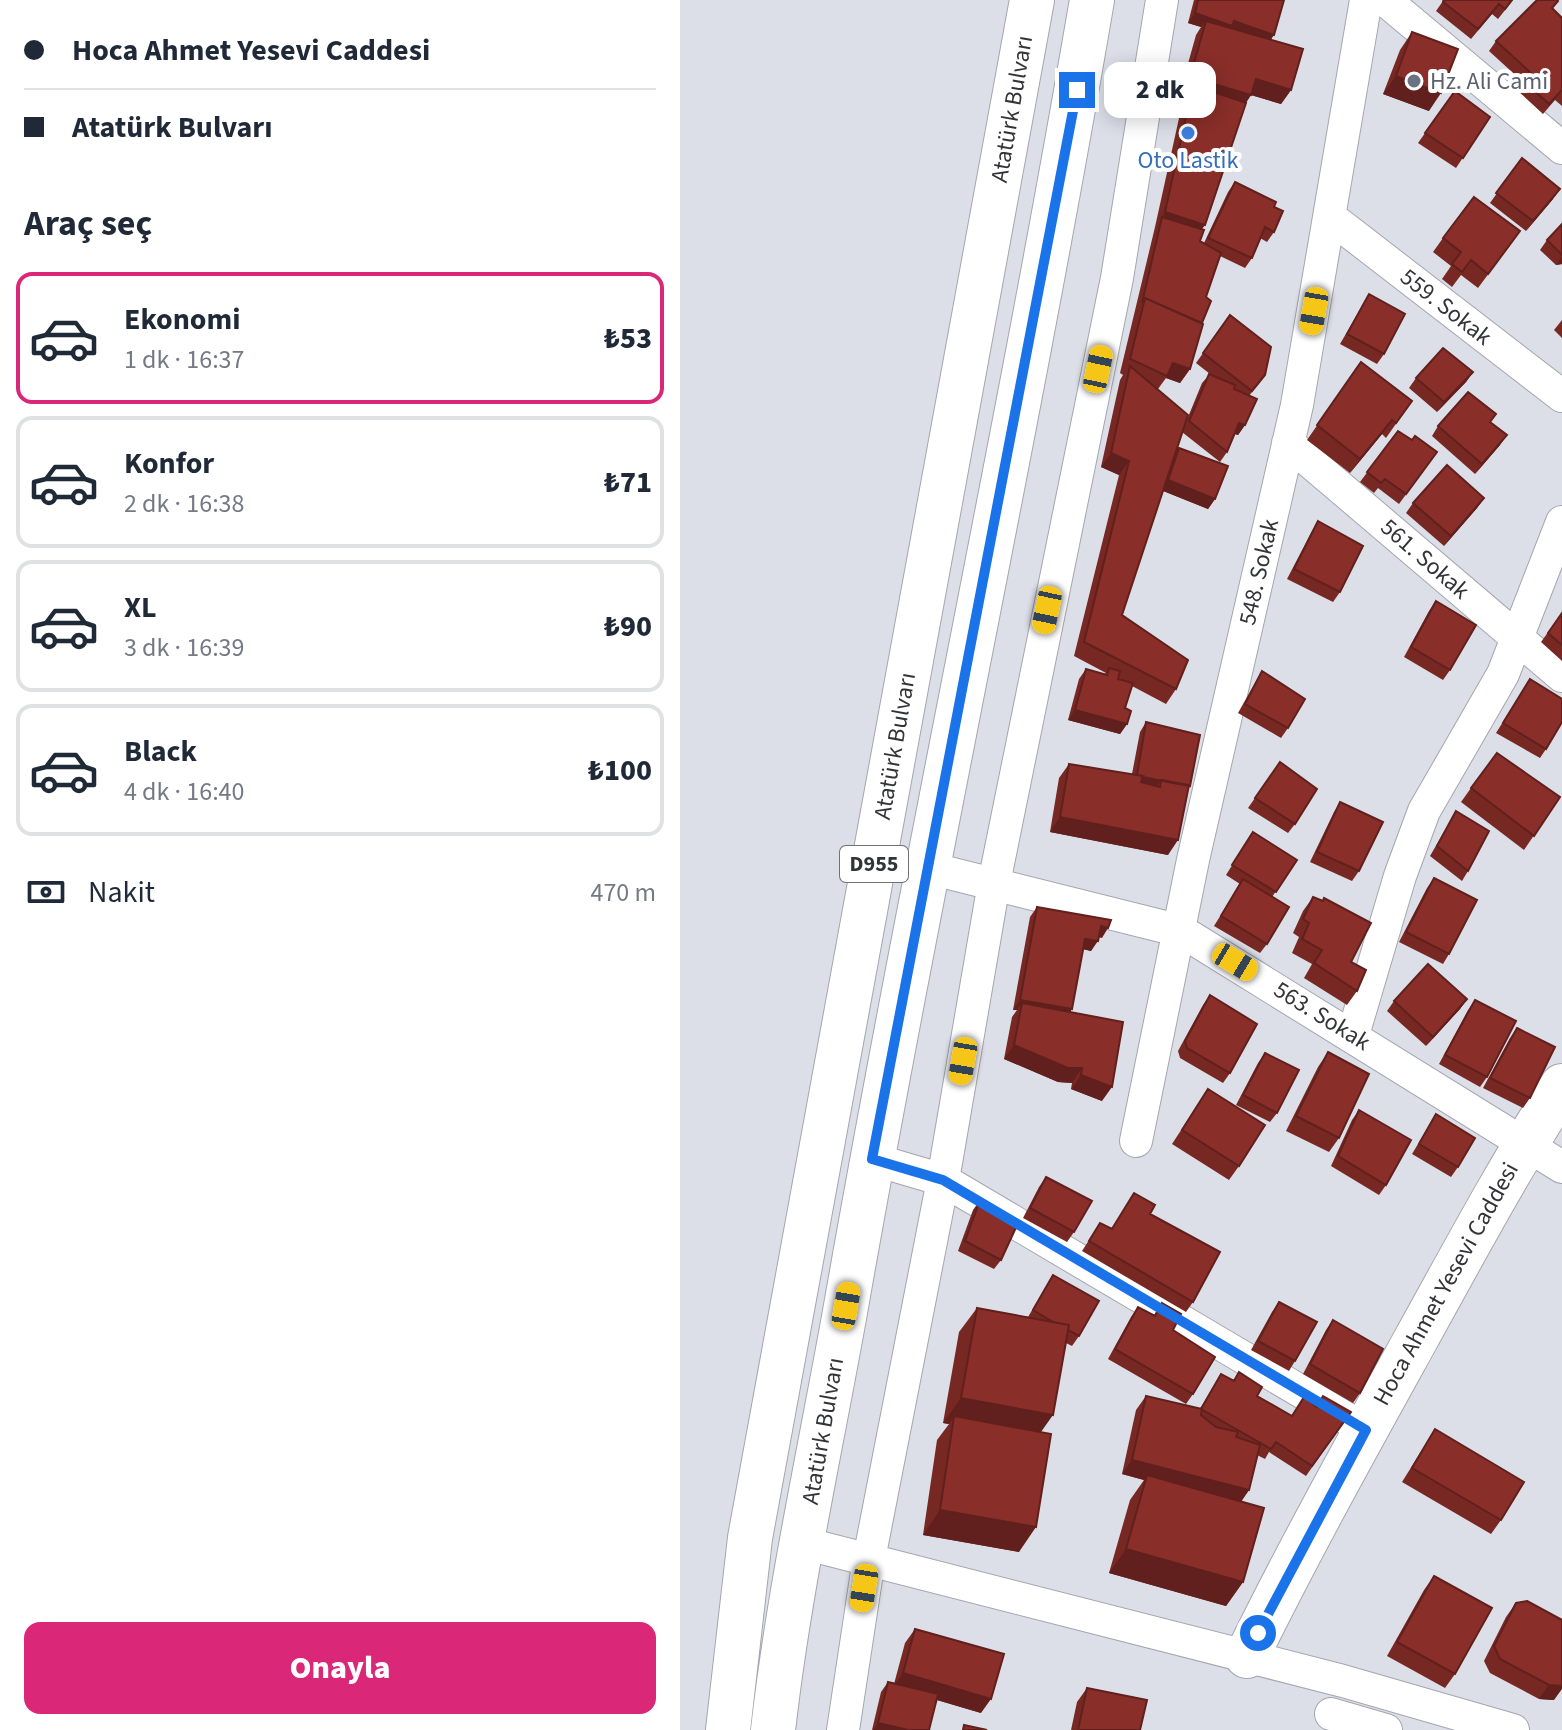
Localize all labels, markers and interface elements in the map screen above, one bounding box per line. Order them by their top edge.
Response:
text: Hoca Ahmet Yesevi Caddesi [72,29,430,72]
street label: Atatürk Bulvarı [982,33,1042,185]
callout: 2 dk [1105,62,1217,118]
place label: Hz. Ali Cami [1430,64,1548,99]
text: 2 dk [1136,71,1184,108]
route end [1059,72,1095,108]
marker: Hz. Ali Cami [1405,72,1423,90]
text: Atatürk Bulvarı [72,106,273,149]
marker: Oto Lastik [1179,124,1197,142]
place label: Oto Lastik [1138,143,1238,178]
text: Araç seç [24,198,152,249]
street label: 559. Sokak [1393,260,1499,354]
car [1298,285,1330,337]
text: Ekonomi [124,298,241,341]
icon: car [28,302,100,374]
text: ₺53 [604,317,652,360]
text: 1 dk · 16:37 [124,341,244,378]
car [1081,343,1115,395]
text: Konfor [124,442,214,485]
icon: car [28,446,100,518]
text: ₺71 [604,461,652,504]
text: 2 dk · 16:38 [124,485,244,522]
street label: 561. Sokak [1373,510,1477,608]
street label: 548. Sokak [1230,515,1288,629]
car [1030,584,1064,636]
text: XL [124,586,157,629]
icon: car [28,590,100,662]
text: ₺90 [604,605,652,648]
text: 3 dk · 16:39 [124,629,244,666]
street label: Atatürk Bulvarı [865,670,925,822]
text: Black [124,730,197,773]
icon: car [28,734,100,806]
text: ₺100 [588,749,652,792]
text: 4 dk · 16:40 [124,773,244,810]
road number: D955 [840,846,908,882]
icon: cash [24,870,68,914]
text: Nakit [88,871,155,914]
text: 470 m [590,874,656,911]
car [1208,939,1262,985]
street label: 563. Sokak [1267,973,1377,1060]
car [947,1035,979,1087]
street label: Hoca Ahmet Yesevi Caddesi [1364,1156,1528,1412]
car [830,1280,862,1332]
street label: Atatürk Bulvarı [793,1355,853,1507]
car [848,1562,880,1614]
route start [1240,1615,1276,1651]
button: Onayla [24,1622,656,1714]

